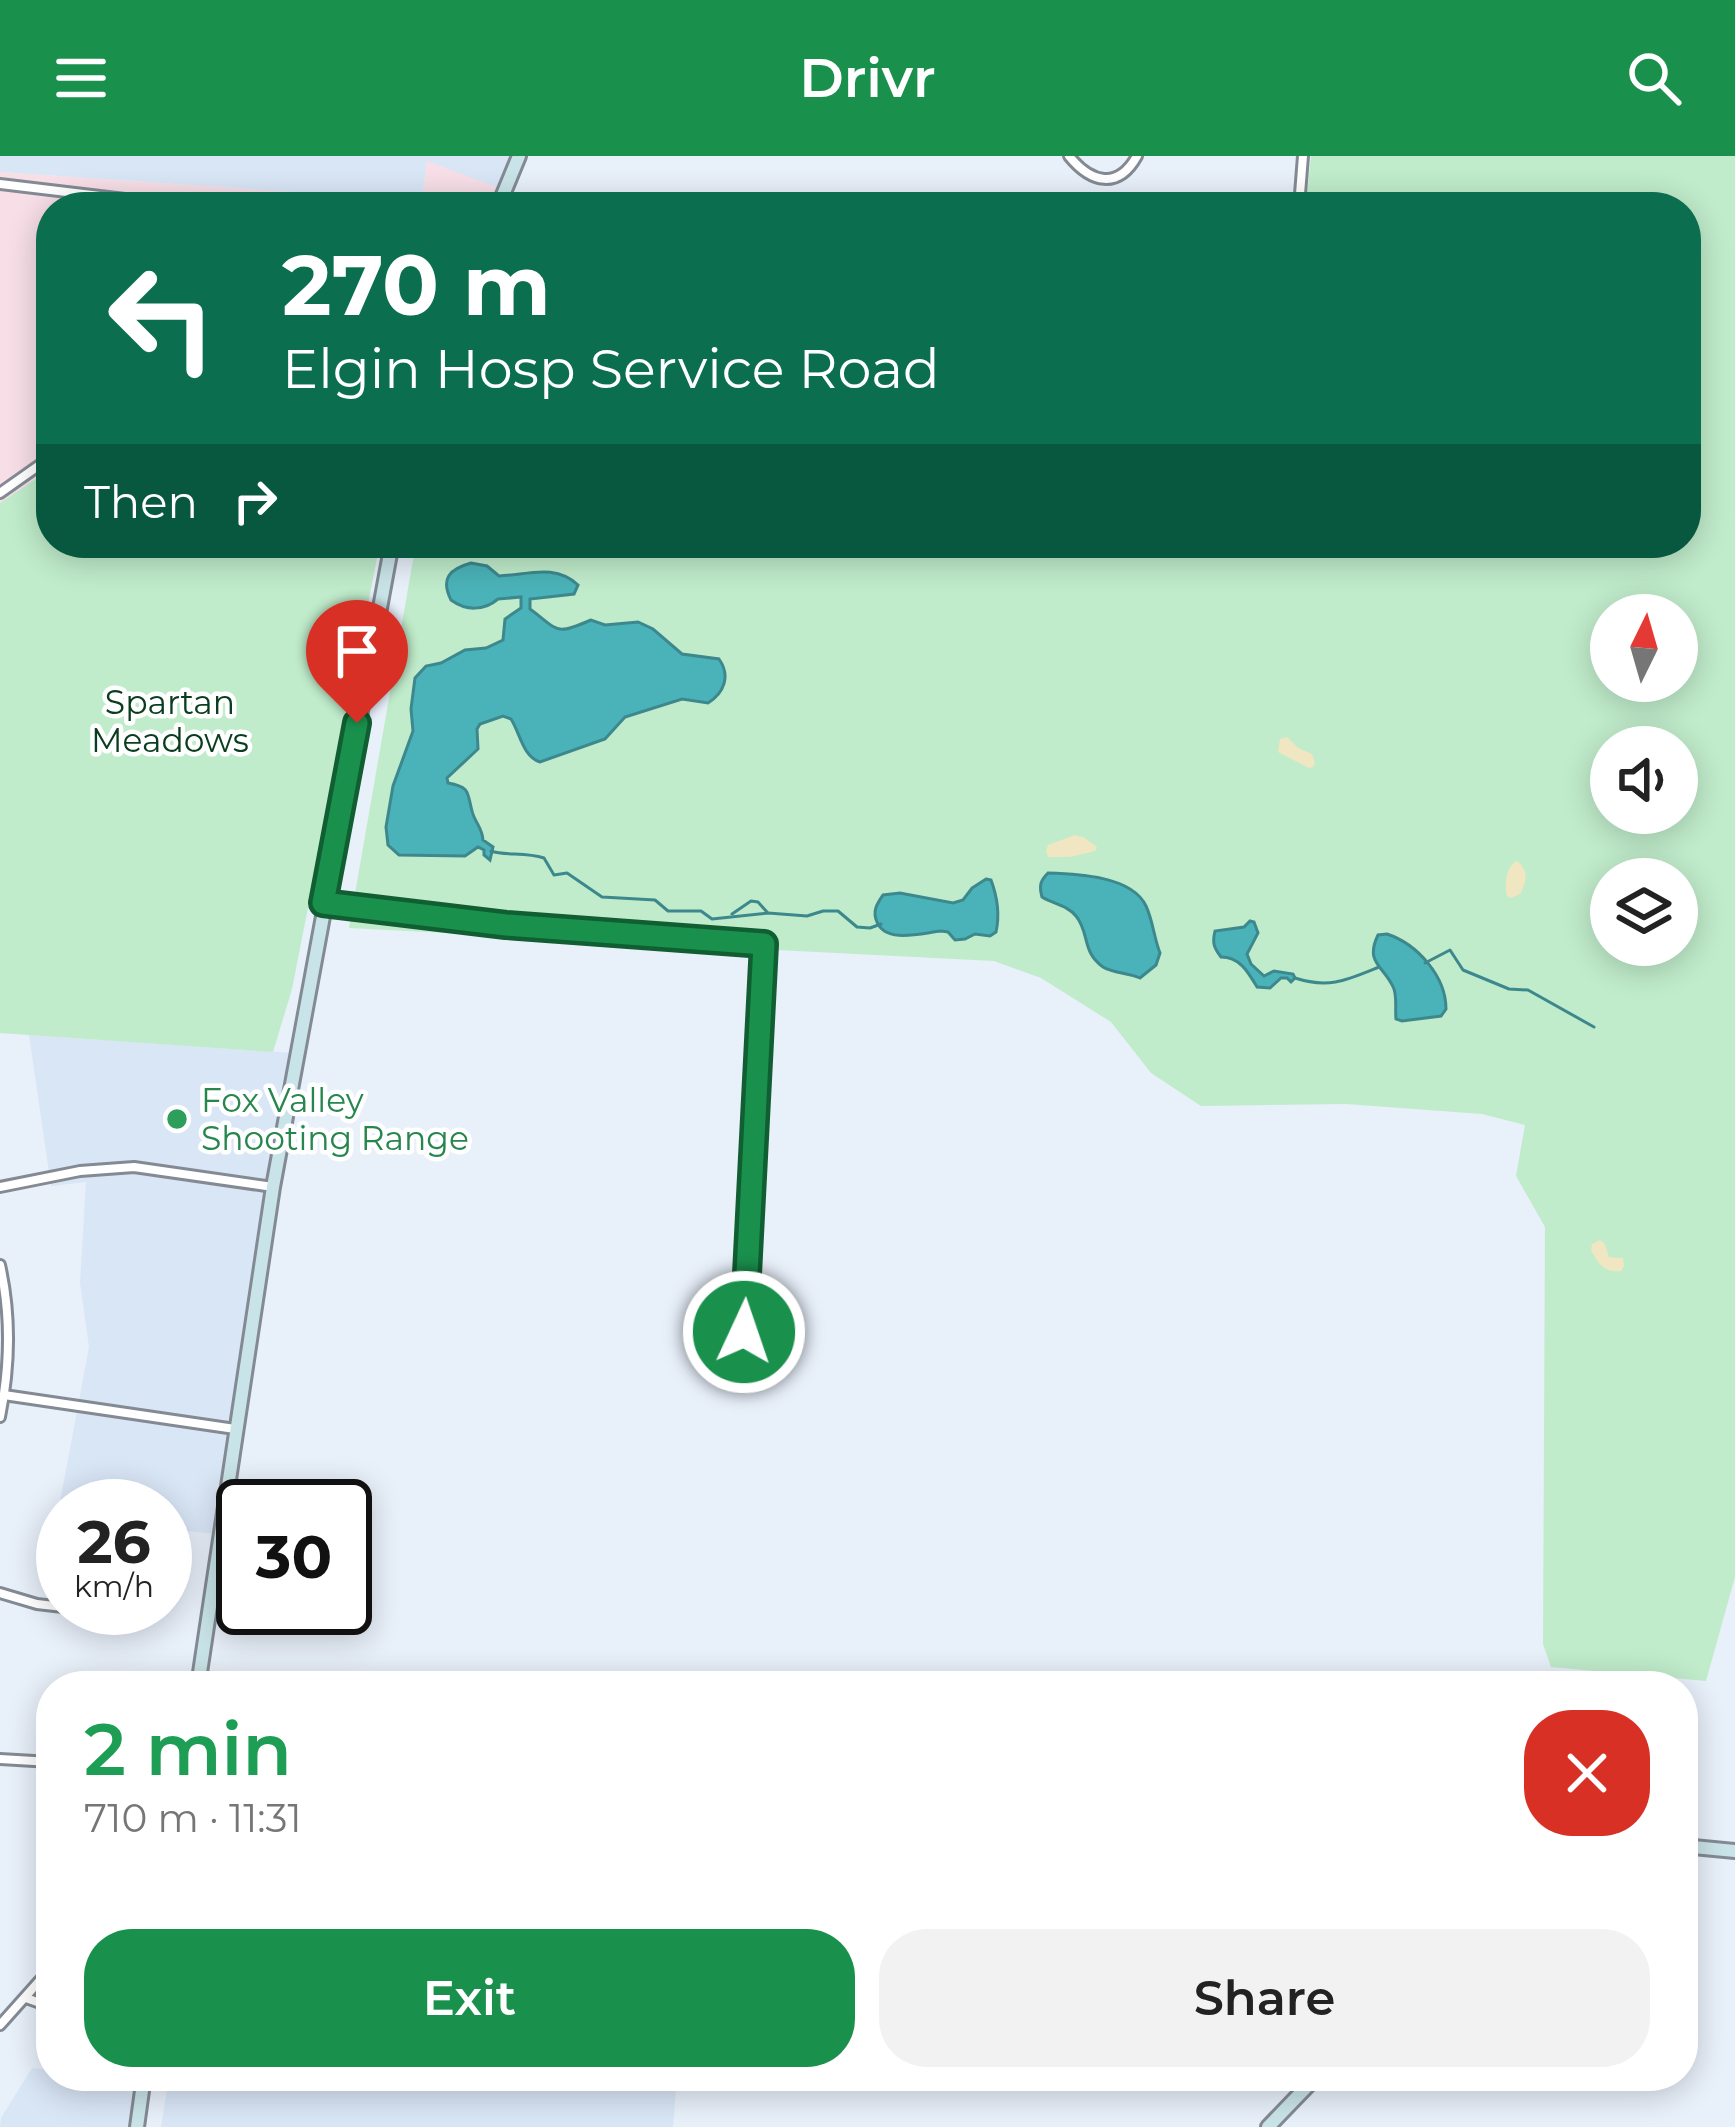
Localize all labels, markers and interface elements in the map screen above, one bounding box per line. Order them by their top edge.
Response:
icon: menu [48,45,114,111]
text: Drivr [799,45,936,111]
icon: search [1621,45,1687,111]
text: 270 m [282,234,551,336]
icon: left [84,240,240,396]
text: Elgin Hosp Service Road [282,336,940,402]
icon: right [222,468,288,534]
text: Then [84,474,198,529]
north arrow [1590,594,1698,702]
map controls [1590,594,1698,966]
pin [306,600,408,723]
icon: arrive [324,618,390,684]
park label: Spartan Meadows [91,682,249,760]
button: sound [1590,726,1698,834]
button: layers [1590,858,1698,966]
place label: Fox Valley Shooting Range [201,1080,469,1158]
marker: Fox Valley Shooting Range [164,1106,190,1132]
position arrow [681,1269,807,1395]
speed limit sign: 30 [216,1479,372,1635]
text: 26 [77,1505,151,1578]
text: km/h [74,1568,154,1605]
text: 2 min [84,1705,292,1793]
button: close [1524,1710,1650,1836]
text: 710 m · 11:31 [84,1794,302,1842]
button: Exit [84,1929,855,2067]
button: Share [879,1929,1650,2067]

